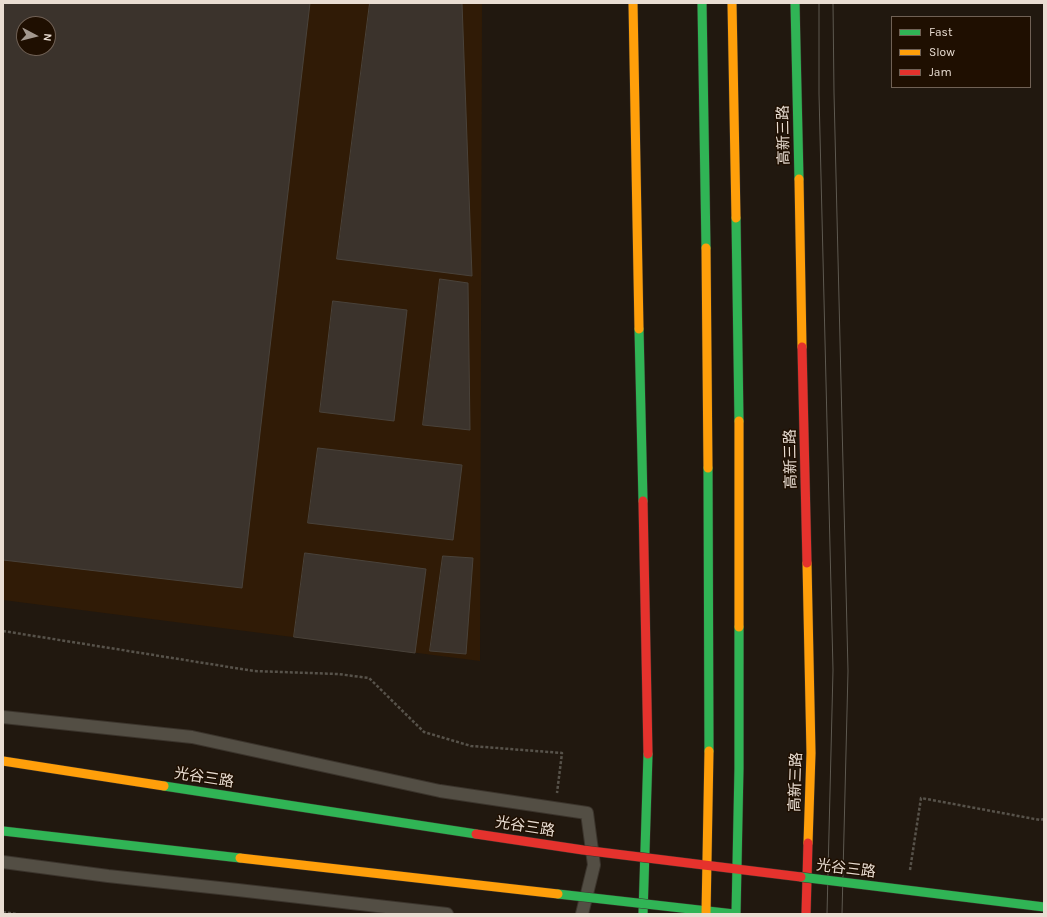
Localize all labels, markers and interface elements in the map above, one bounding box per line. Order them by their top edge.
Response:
north arrow [16,16,56,56]
legend [891,16,1031,88]
text: Fast [929,25,952,39]
text: N [40,33,54,42]
text: Slow [929,45,955,59]
text: Jam [929,65,952,79]
street label: 高新三路 [774,105,794,165]
street label: 高新三路 [781,429,801,489]
street label: 高新三路 [786,752,806,812]
street label: 光谷三路 [173,764,235,792]
street label: 光谷三路 [494,813,556,841]
street label: 光谷三路 [815,856,877,882]

